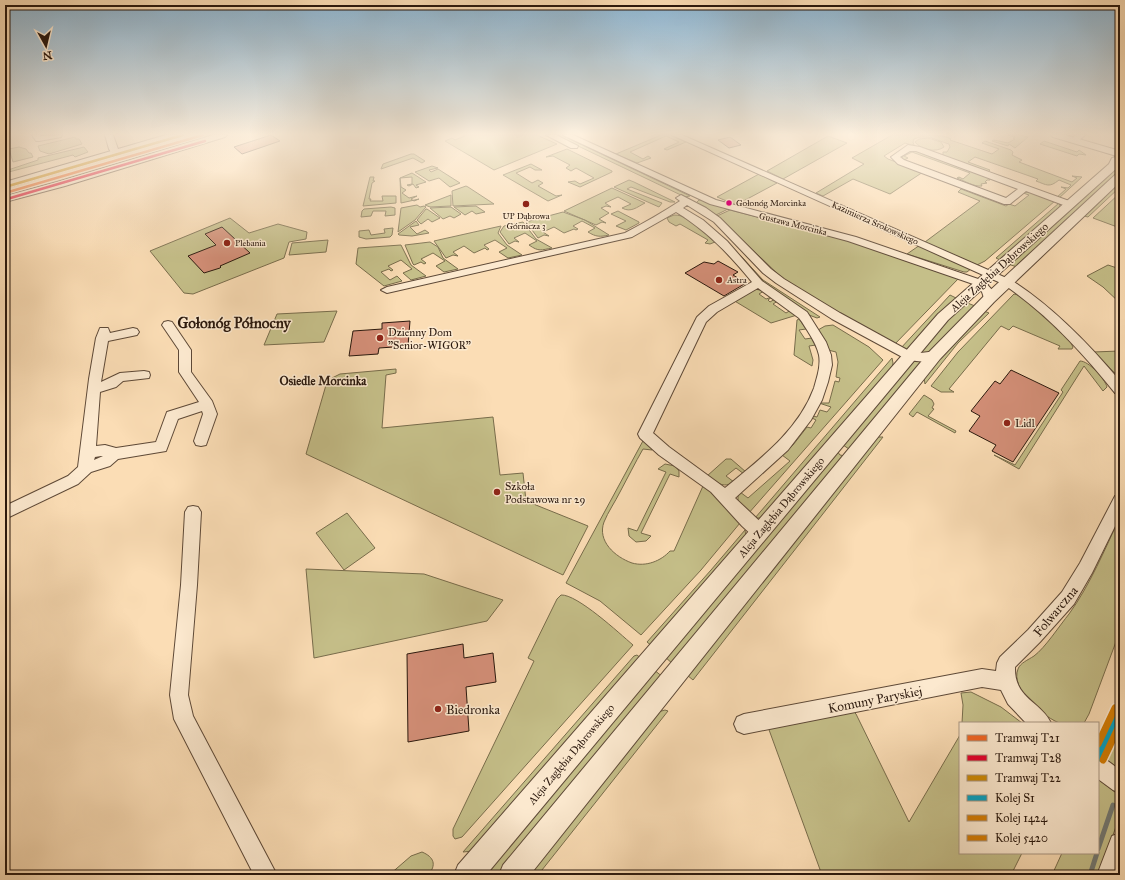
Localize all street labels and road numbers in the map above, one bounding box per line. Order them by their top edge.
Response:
street label: Kazimierza Srokowskiego [830,198,921,248]
street label: Gustawa Morcinka [758,210,828,237]
street label: Aleja Zagłębia Dąbrowskiego [947,220,1051,315]
street label: Aleja Zagłębia Dąbrowskiego [735,454,827,561]
street label: Folwarczna [1030,583,1082,640]
street label: Komuny Paryskiej [827,683,924,717]
street label: Aleja Zagłębia Dąbrowskiego [525,701,617,808]

